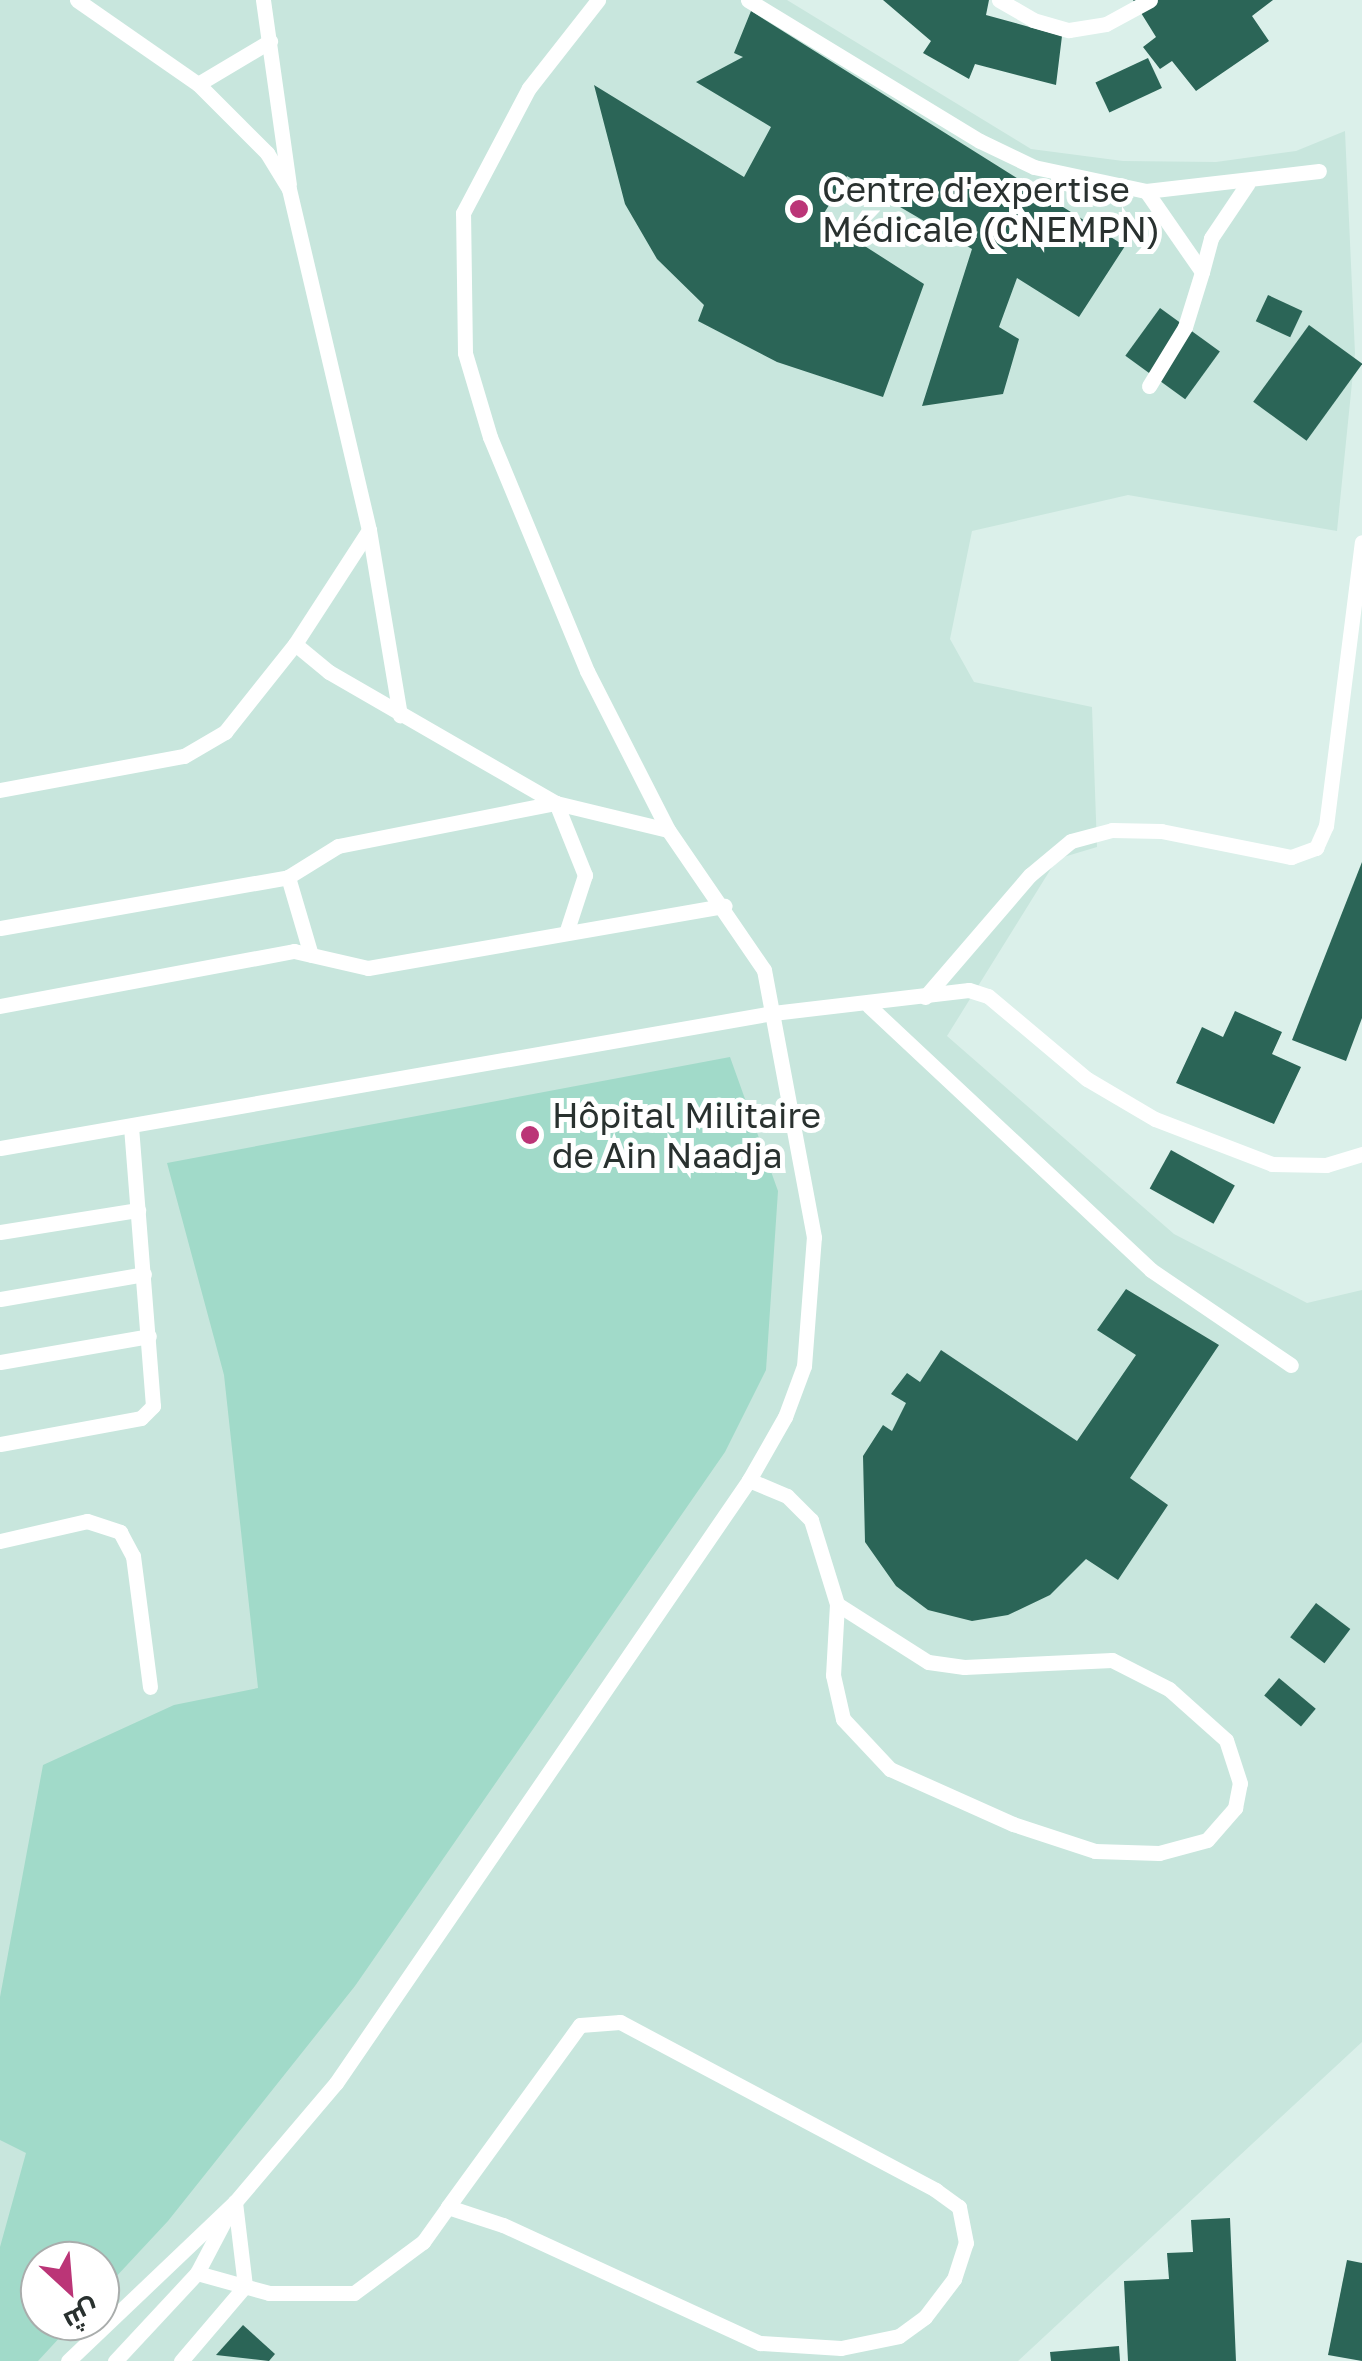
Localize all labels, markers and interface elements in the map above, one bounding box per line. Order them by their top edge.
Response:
place label: Centre d'expertise Médicale (CNEMPN) [822,168,1160,250]
marker: Centre d'expertise Médicale (CNEMPN) [786,196,812,222]
place label: Hôpital Militaire de Ain Naadja [552,1094,821,1176]
marker: Hôpital Militaire de Ain Naadja [517,1122,543,1148]
north arrow [20,2241,120,2341]
text: ش [59,2294,106,2339]

